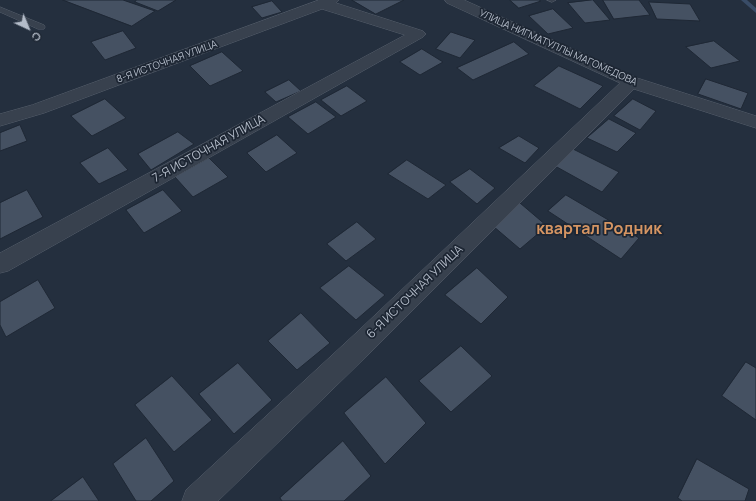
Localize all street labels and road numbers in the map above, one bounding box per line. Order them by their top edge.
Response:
street label: УЛИЦА НИГМАТУЛЛЫ МАГОМЕДОВА [477,8,639,88]
street label: 8-Я ИСТОЧНАЯ УЛИЦА [115,38,219,86]
street label: 7-Я ИСТОЧНАЯ УЛИЦА [150,112,268,186]
street label: 6-Я ИСТОЧНАЯ УЛИЦА [364,242,466,342]

